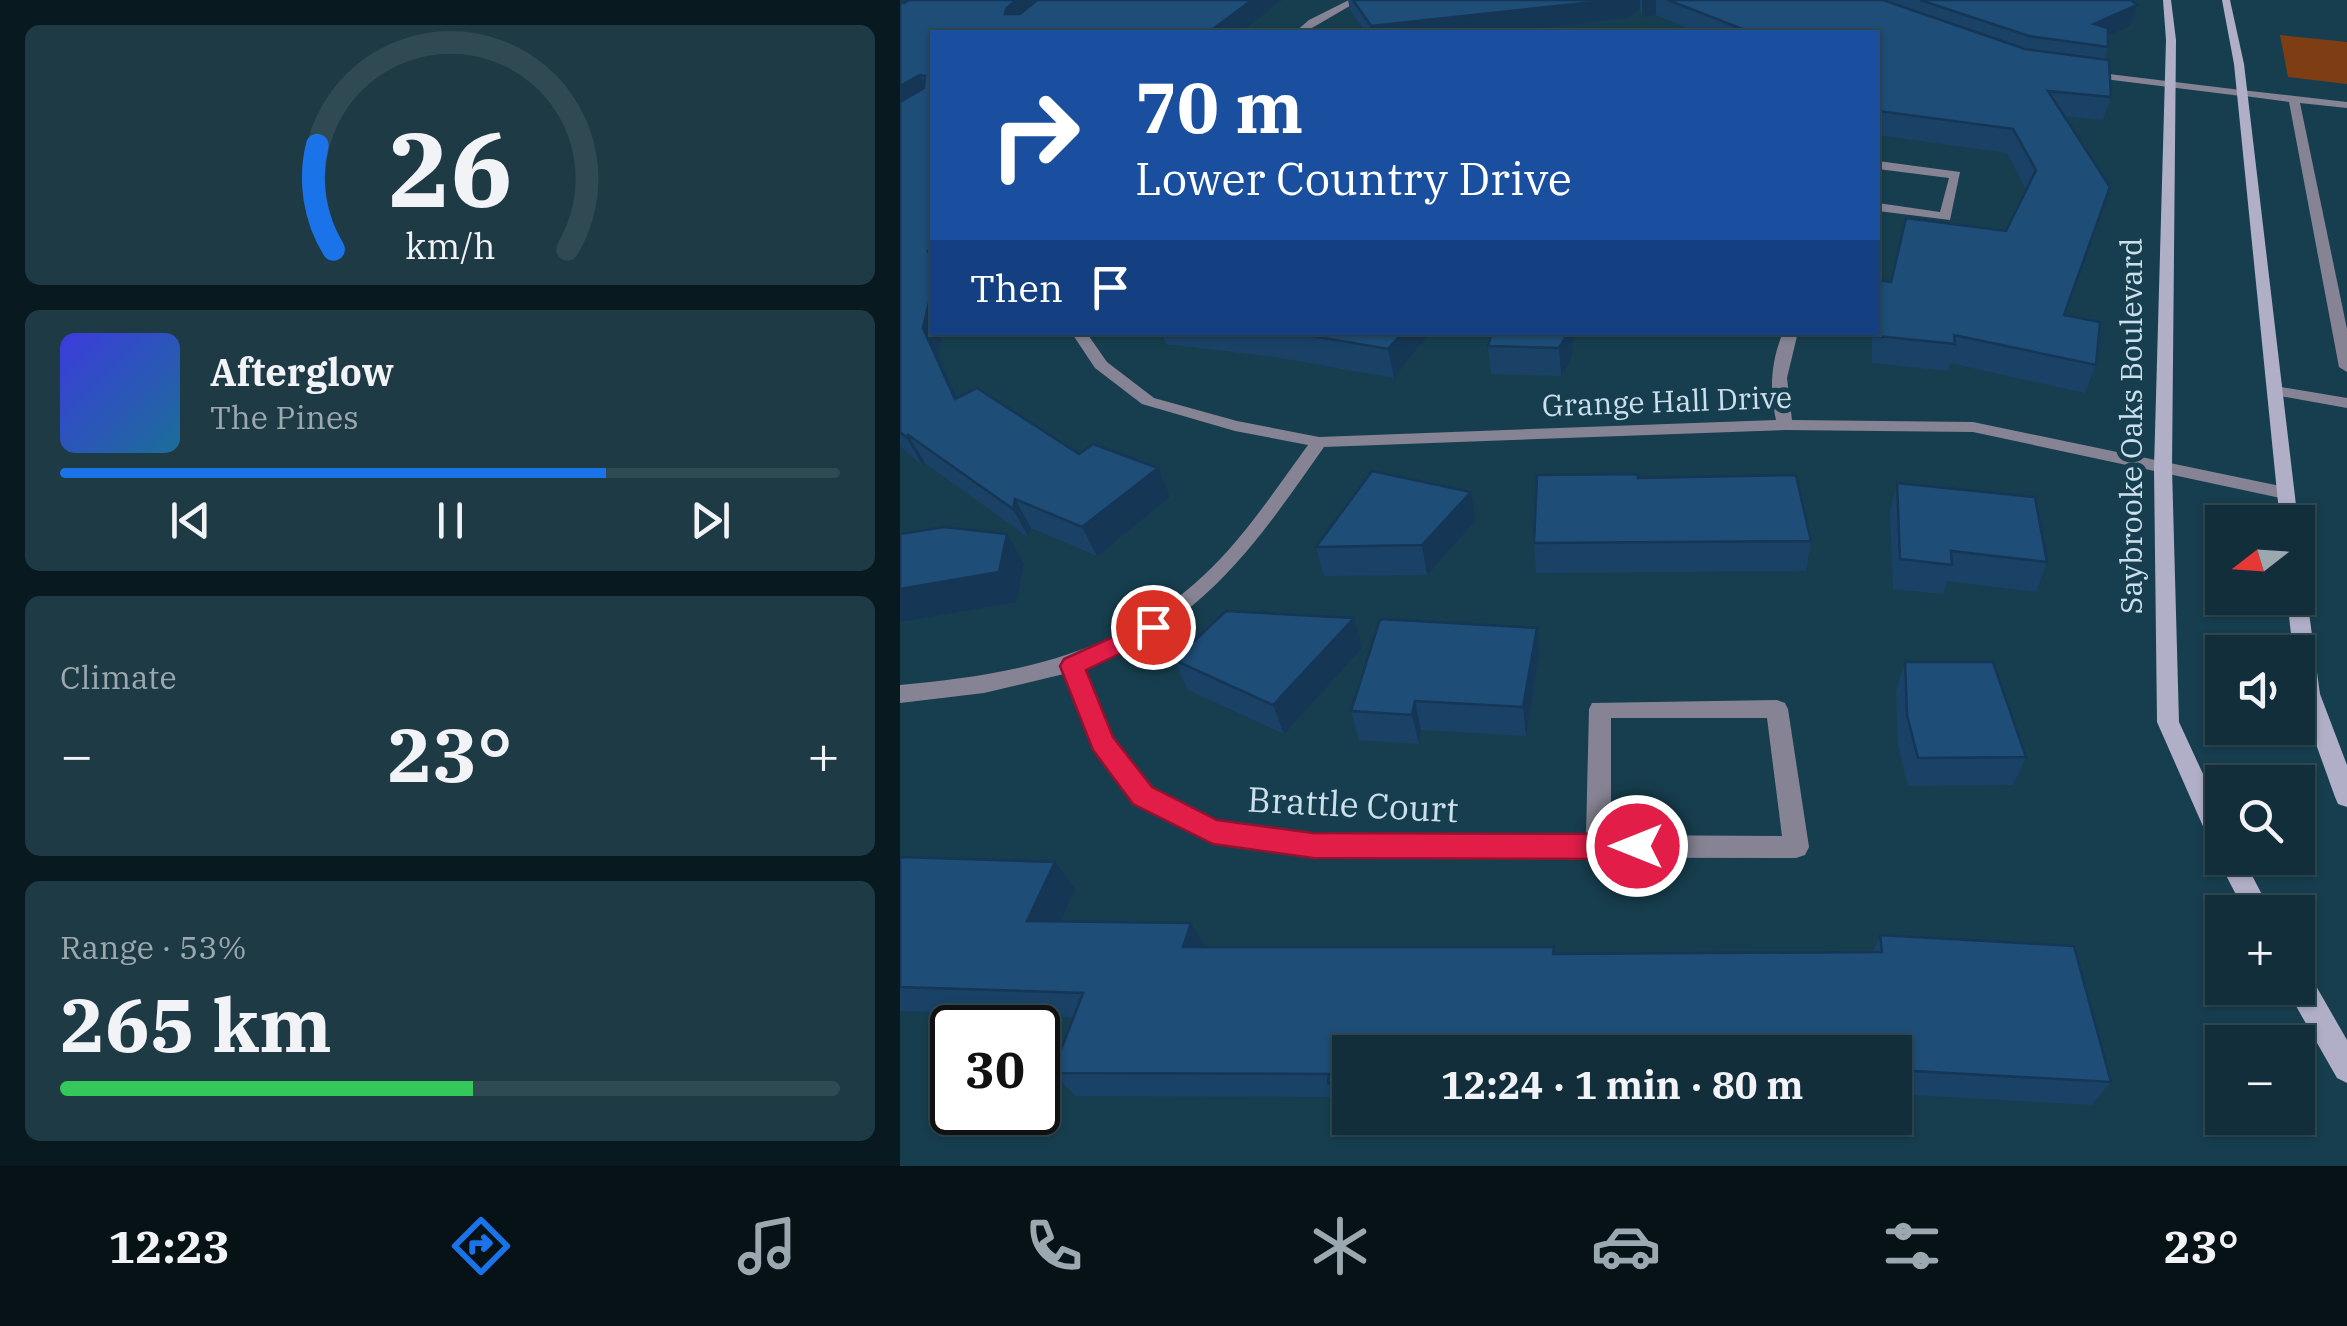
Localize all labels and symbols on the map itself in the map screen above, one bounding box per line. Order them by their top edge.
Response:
street label: Saybrooke Oaks Boulevard [2111,238,2150,614]
street label: Grange Hall Drive [1541,377,1793,424]
north arrow [2205,505,2315,615]
pin [1111,585,1196,670]
street label: Brattle Court [1246,775,1460,833]
position arrow [1585,794,1689,898]
speed limit sign: 30 [930,1005,1060,1135]

